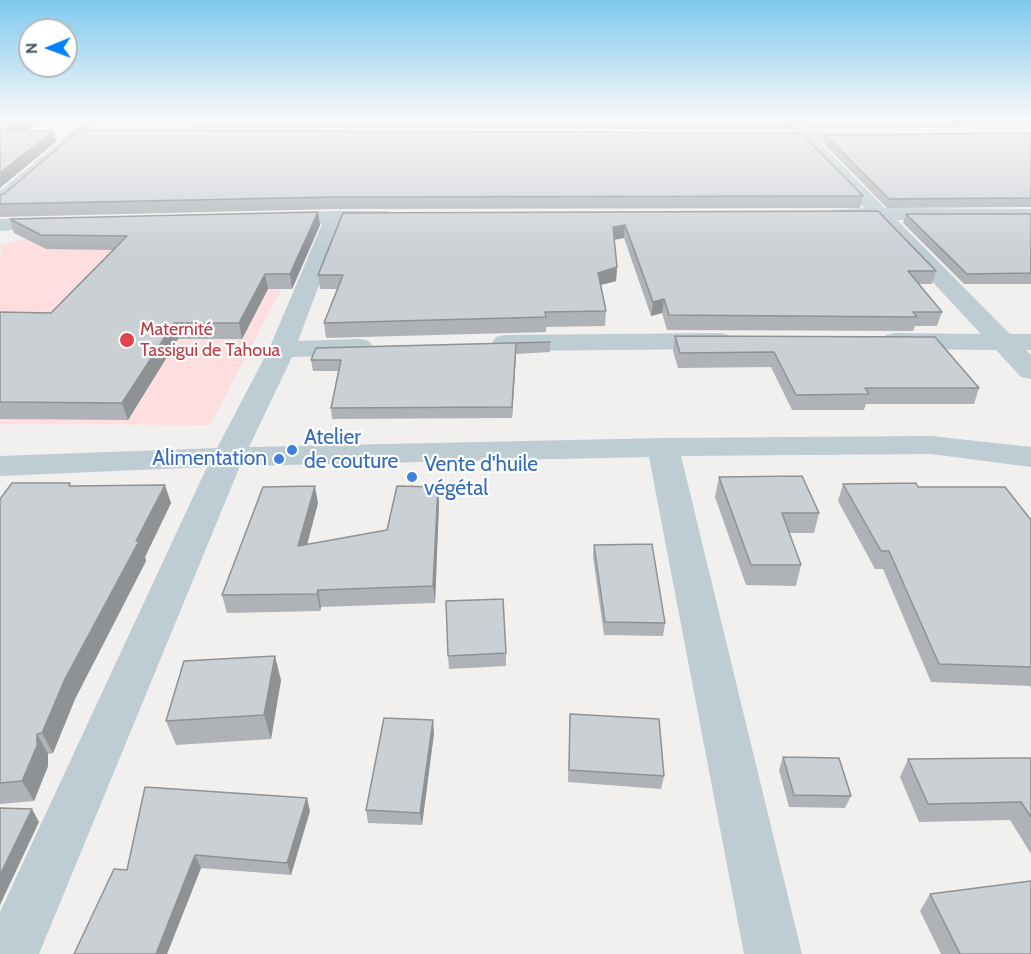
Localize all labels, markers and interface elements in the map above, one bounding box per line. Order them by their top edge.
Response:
north arrow [18,18,78,78]
text: N [22,42,41,54]
place label: Maternité Tassigui de Tahoua [140,319,280,362]
marker: Maternité Tassigui de Tahoua [118,331,136,349]
place label: Atelier de couture [304,425,398,475]
marker: Atelier de couture [285,443,299,457]
place label: Alimentation [152,446,267,472]
marker: Alimentation [272,452,286,466]
place label: Vente d'huile végétal [424,452,538,502]
marker: Vente d'huile végétal [405,470,419,484]

